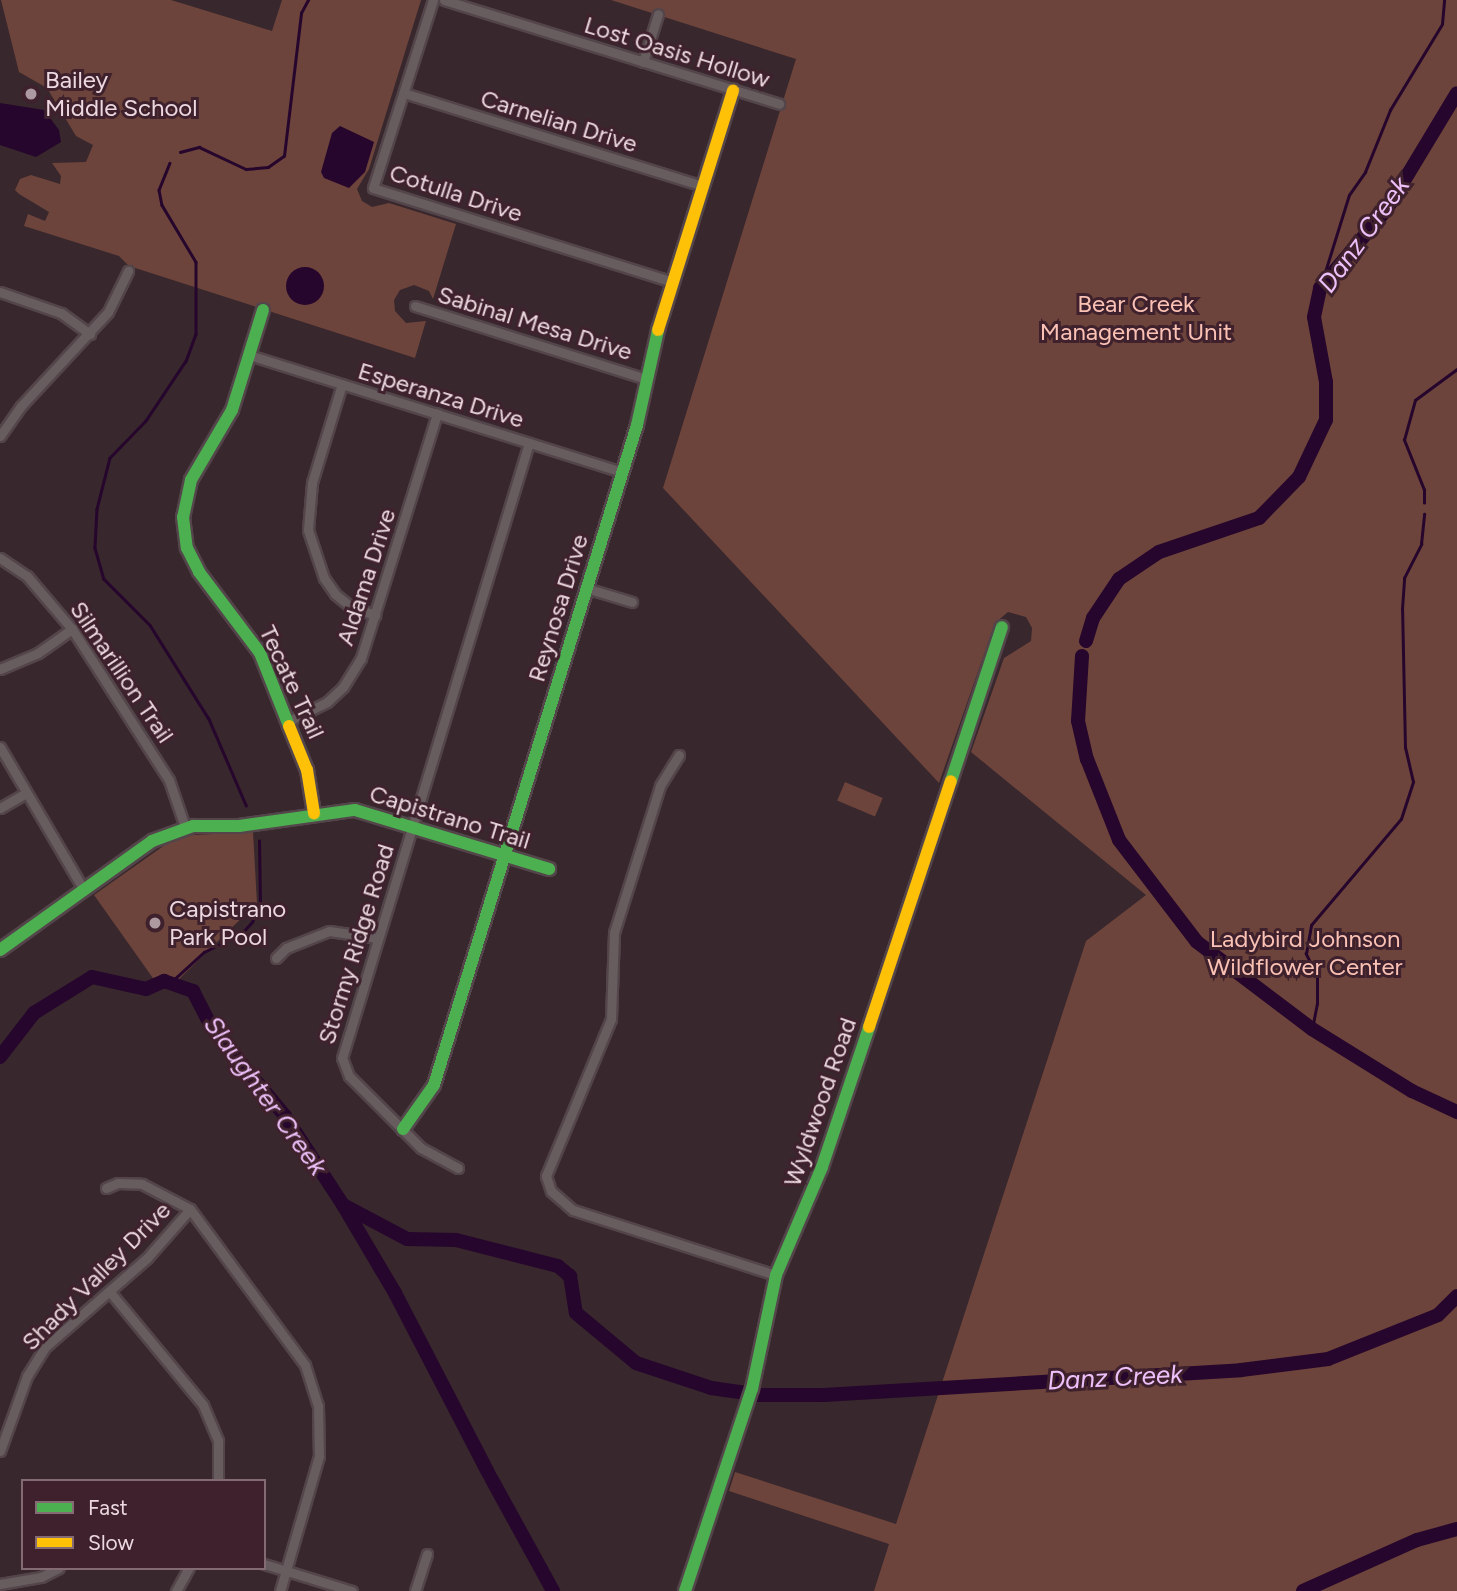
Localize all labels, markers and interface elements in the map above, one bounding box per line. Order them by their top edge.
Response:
street label: Lost Oasis Hollow [581,10,773,94]
place label: Bailey Middle School [45,66,198,122]
street label: Carnelian Drive [477,84,641,158]
marker: Bailey Middle School [23,86,39,102]
street label: Cotulla Drive [386,158,526,228]
water label: Danz Creek [1312,171,1416,299]
street label: Sabinal Mesa Drive [434,280,636,366]
park label: Bear Creek Management Unit [1040,290,1232,346]
street label: Esperanza Drive [355,356,527,434]
street label: Aldama Drive [330,505,402,649]
street label: Reynosa Drive [522,531,594,685]
street label: Silmarillion Trail [64,596,180,748]
street label: Tecate Trail [253,621,331,743]
street label: Capistrano Trail [366,779,534,855]
street label: Stormy Ridge Road [312,841,400,1047]
place label: Capistrano Park Pool [169,895,286,951]
marker: Capistrano Park Pool [147,915,163,931]
park label: Ladybird Johnson Wildflower Center [1207,925,1403,981]
water label: Slaughter Creek [197,1010,333,1182]
street label: Wyldwood Road [778,1014,862,1190]
street label: Shady Valley Drive [16,1196,176,1356]
water label: Danz Creek [1047,1359,1183,1397]
legend [21,1479,266,1570]
text: Fast [88,1495,128,1520]
text: Slow [88,1530,134,1555]

